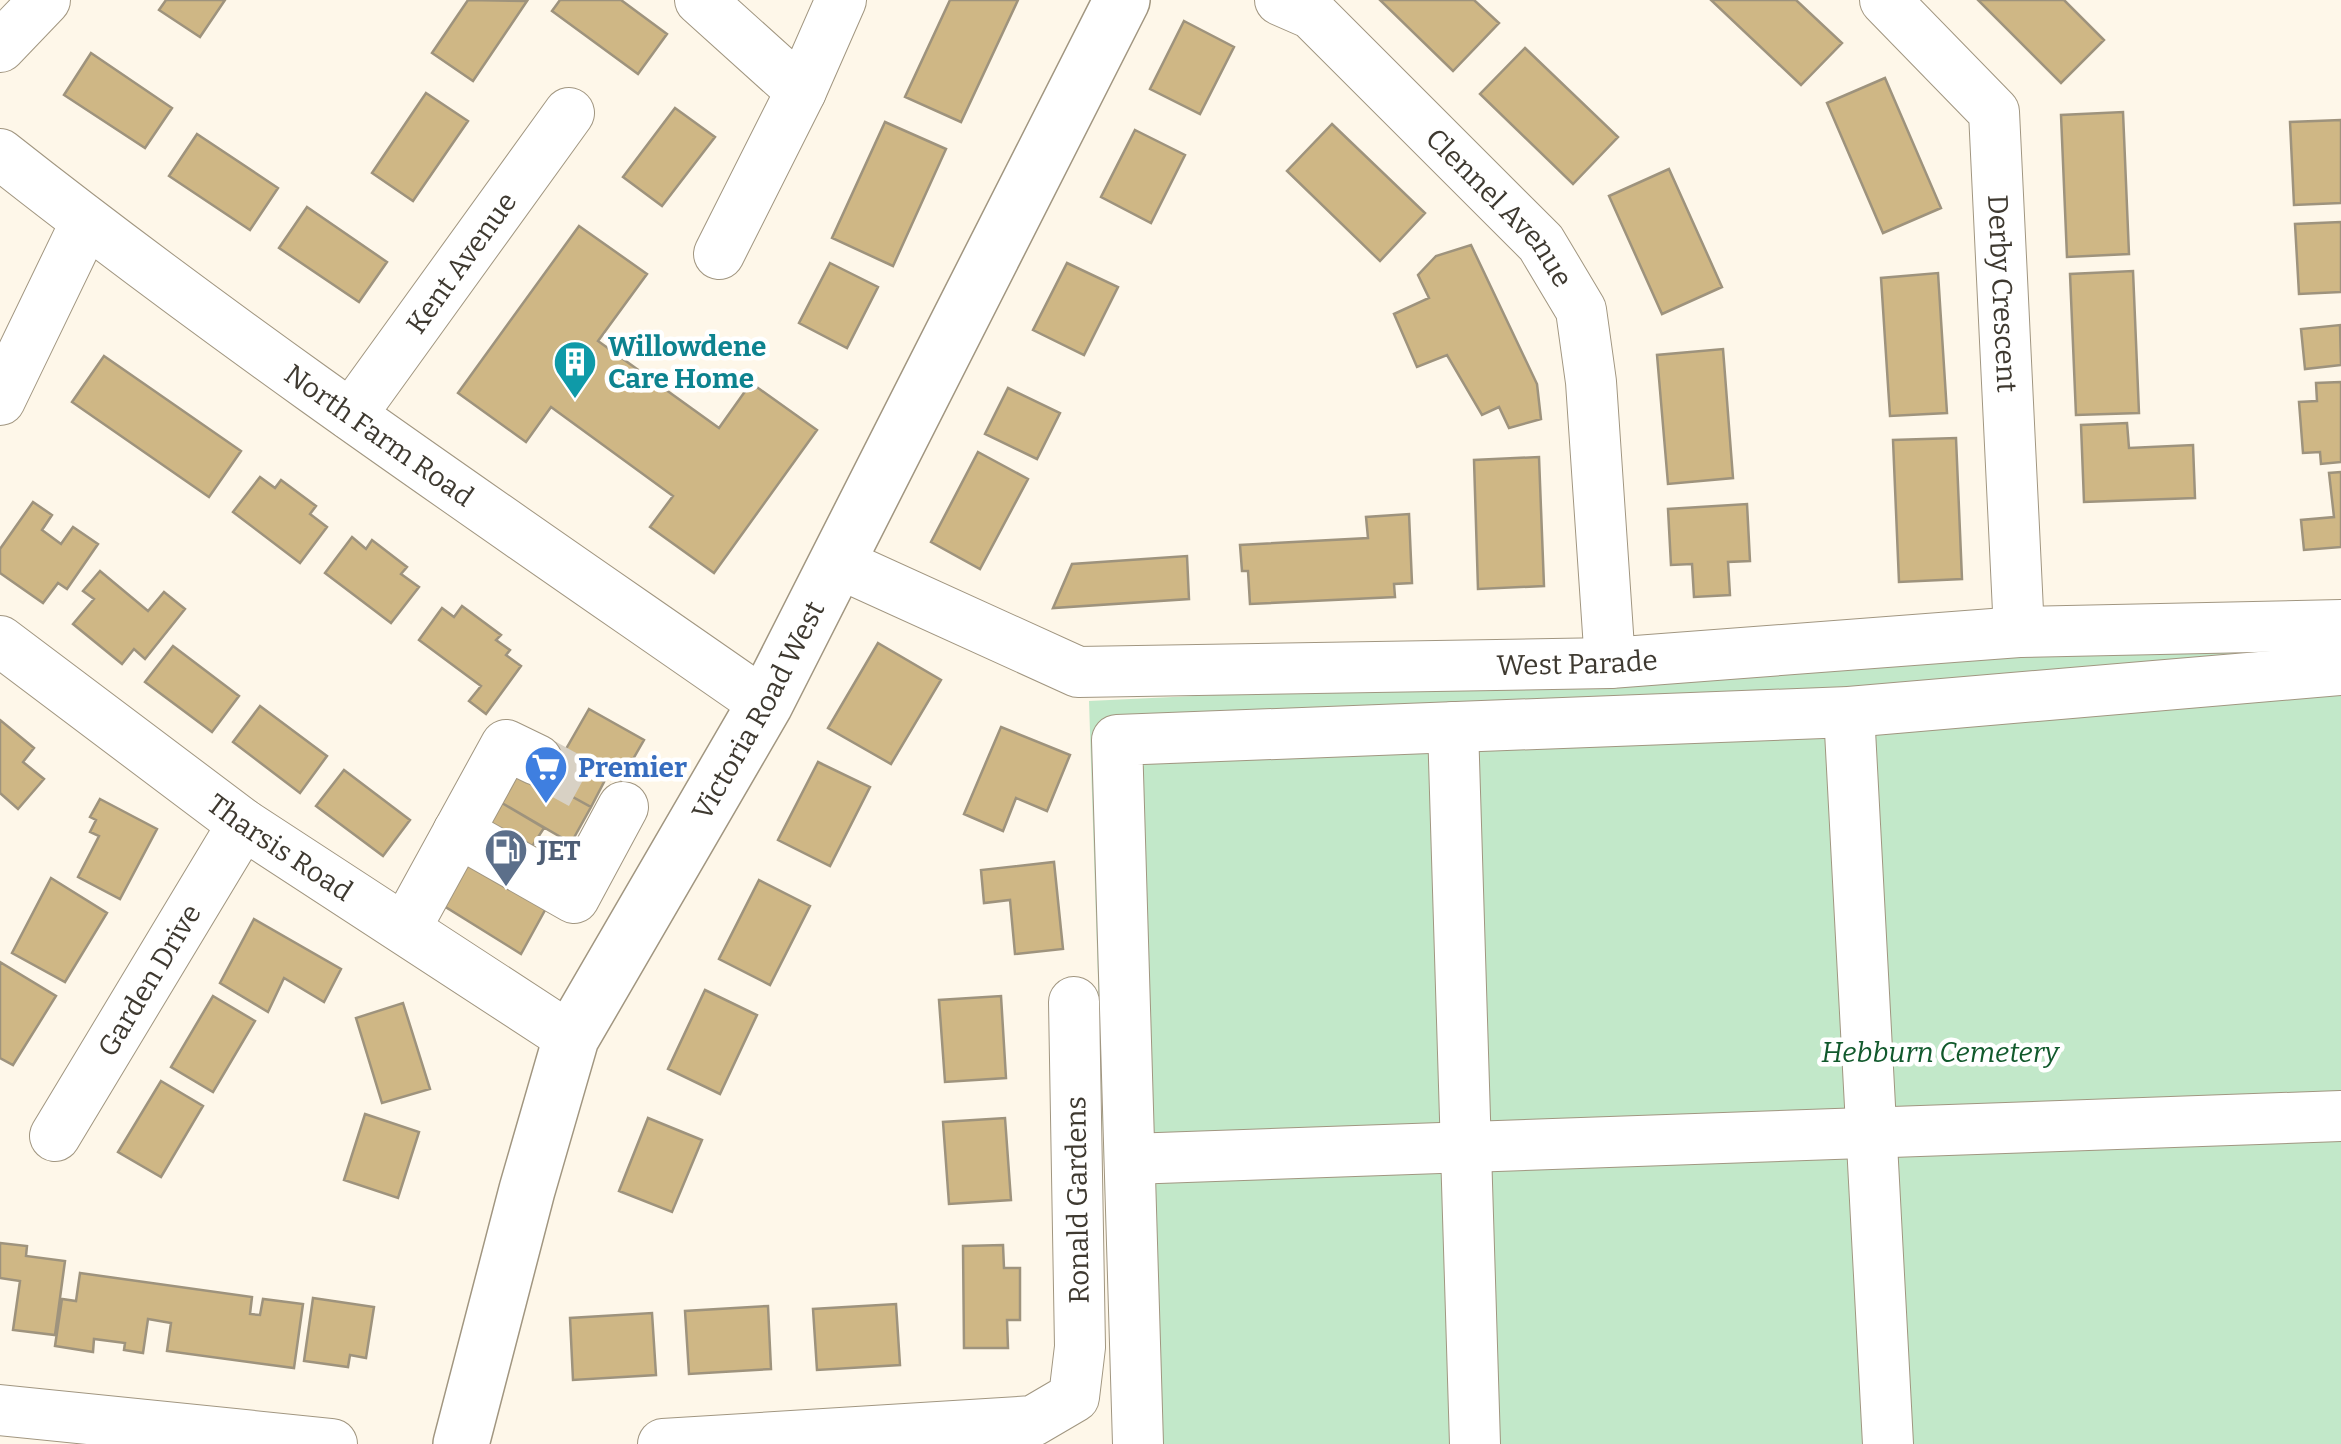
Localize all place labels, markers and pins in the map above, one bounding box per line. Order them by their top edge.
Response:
place label: Willowdene Care Home [608,330,766,395]
building icon: Willowdene Care Home [552,339,598,400]
supermarket icon: Premier [523,744,569,805]
place label: Premier [578,751,687,784]
fuel station icon: JET [483,827,529,888]
place label: JET [536,834,581,867]

